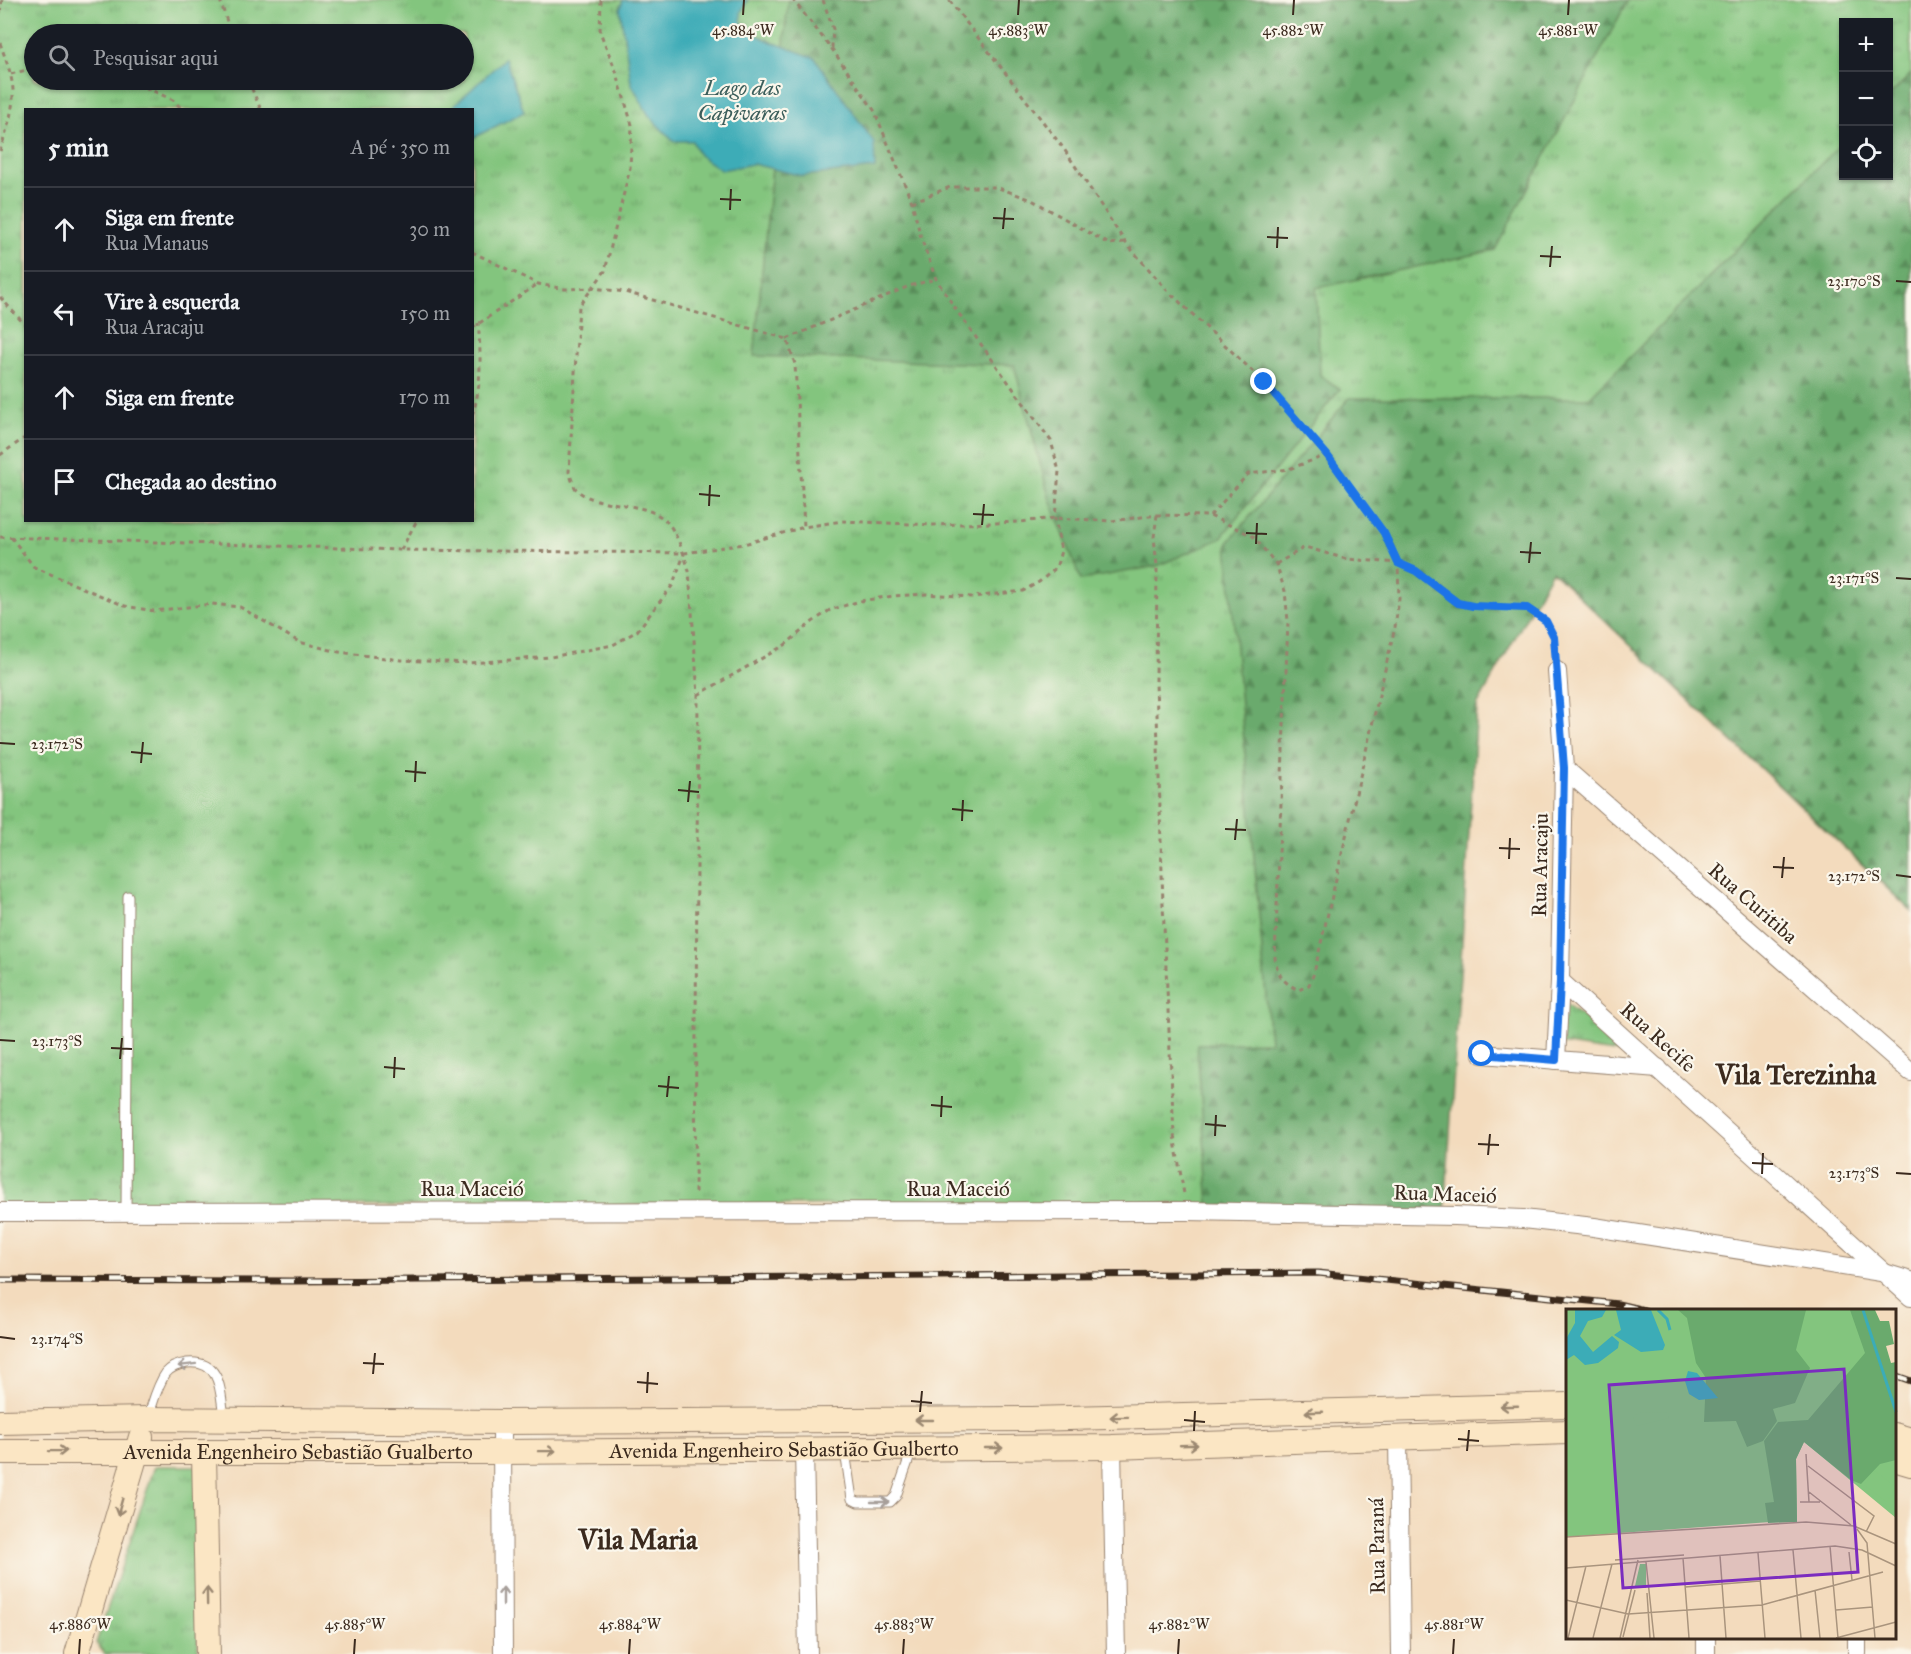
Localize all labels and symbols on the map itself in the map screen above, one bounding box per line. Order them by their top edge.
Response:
text: 45.884°W [712,21,775,39]
text: 45.883°W [988,21,1049,39]
text: 45.882°W [1262,21,1324,39]
text: 45.881°W [1538,21,1599,39]
water label: Lago das Capivaras [698,74,787,126]
text: 23.170°S [1827,272,1881,290]
route end [1250,368,1276,394]
text: 23.171°S [1829,569,1879,587]
text: 23.172°S [31,735,83,753]
street label: Rua Aracaju [1526,813,1554,917]
street label: Rua Curitiba [1703,857,1803,949]
text: 23.172°S [1828,867,1880,885]
street label: Rua Recife [1615,996,1701,1078]
text: 23.173°S [32,1032,82,1050]
route start [1468,1040,1494,1066]
district label: Vila Terezinha [1715,1058,1877,1091]
text: 23.173°S [1829,1164,1879,1182]
street label: Rua Maceió [420,1176,524,1202]
street label: Rua Maceió [906,1176,1010,1202]
street label: Rua Maceió [1393,1179,1498,1209]
inset map [1566,1309,1896,1639]
text: 23.174°S [31,1330,83,1348]
one-way arrow [178,1359,197,1370]
one-way arrow [1500,1401,1520,1412]
one-way arrow [1305,1406,1325,1418]
one-way arrow [1110,1412,1130,1423]
one-way arrow [915,1414,935,1426]
street label: Avenida Engenheiro Sebastião Gualberto [608,1435,959,1464]
street label: Avenida Engenheiro Sebastião Gualberto [122,1439,473,1465]
one-way arrow [1179,1439,1199,1450]
one-way arrow [984,1442,1004,1454]
one-way arrow [48,1445,68,1457]
one-way arrow [537,1445,557,1457]
one-way arrow [869,1496,889,1507]
one-way arrow [114,1497,125,1516]
street label: Rua Paraná [1363,1497,1391,1595]
district label: Vila Maria [578,1523,698,1556]
one-way arrow [201,1586,213,1606]
one-way arrow [497,1586,509,1606]
text: 45.886°W [49,1615,111,1633]
text: 45.885°W [325,1615,386,1633]
text: 45.884°W [599,1615,662,1633]
text: 45.883°W [874,1615,935,1633]
text: 45.882°W [1148,1615,1210,1633]
text: 45.881°W [1424,1615,1485,1633]

